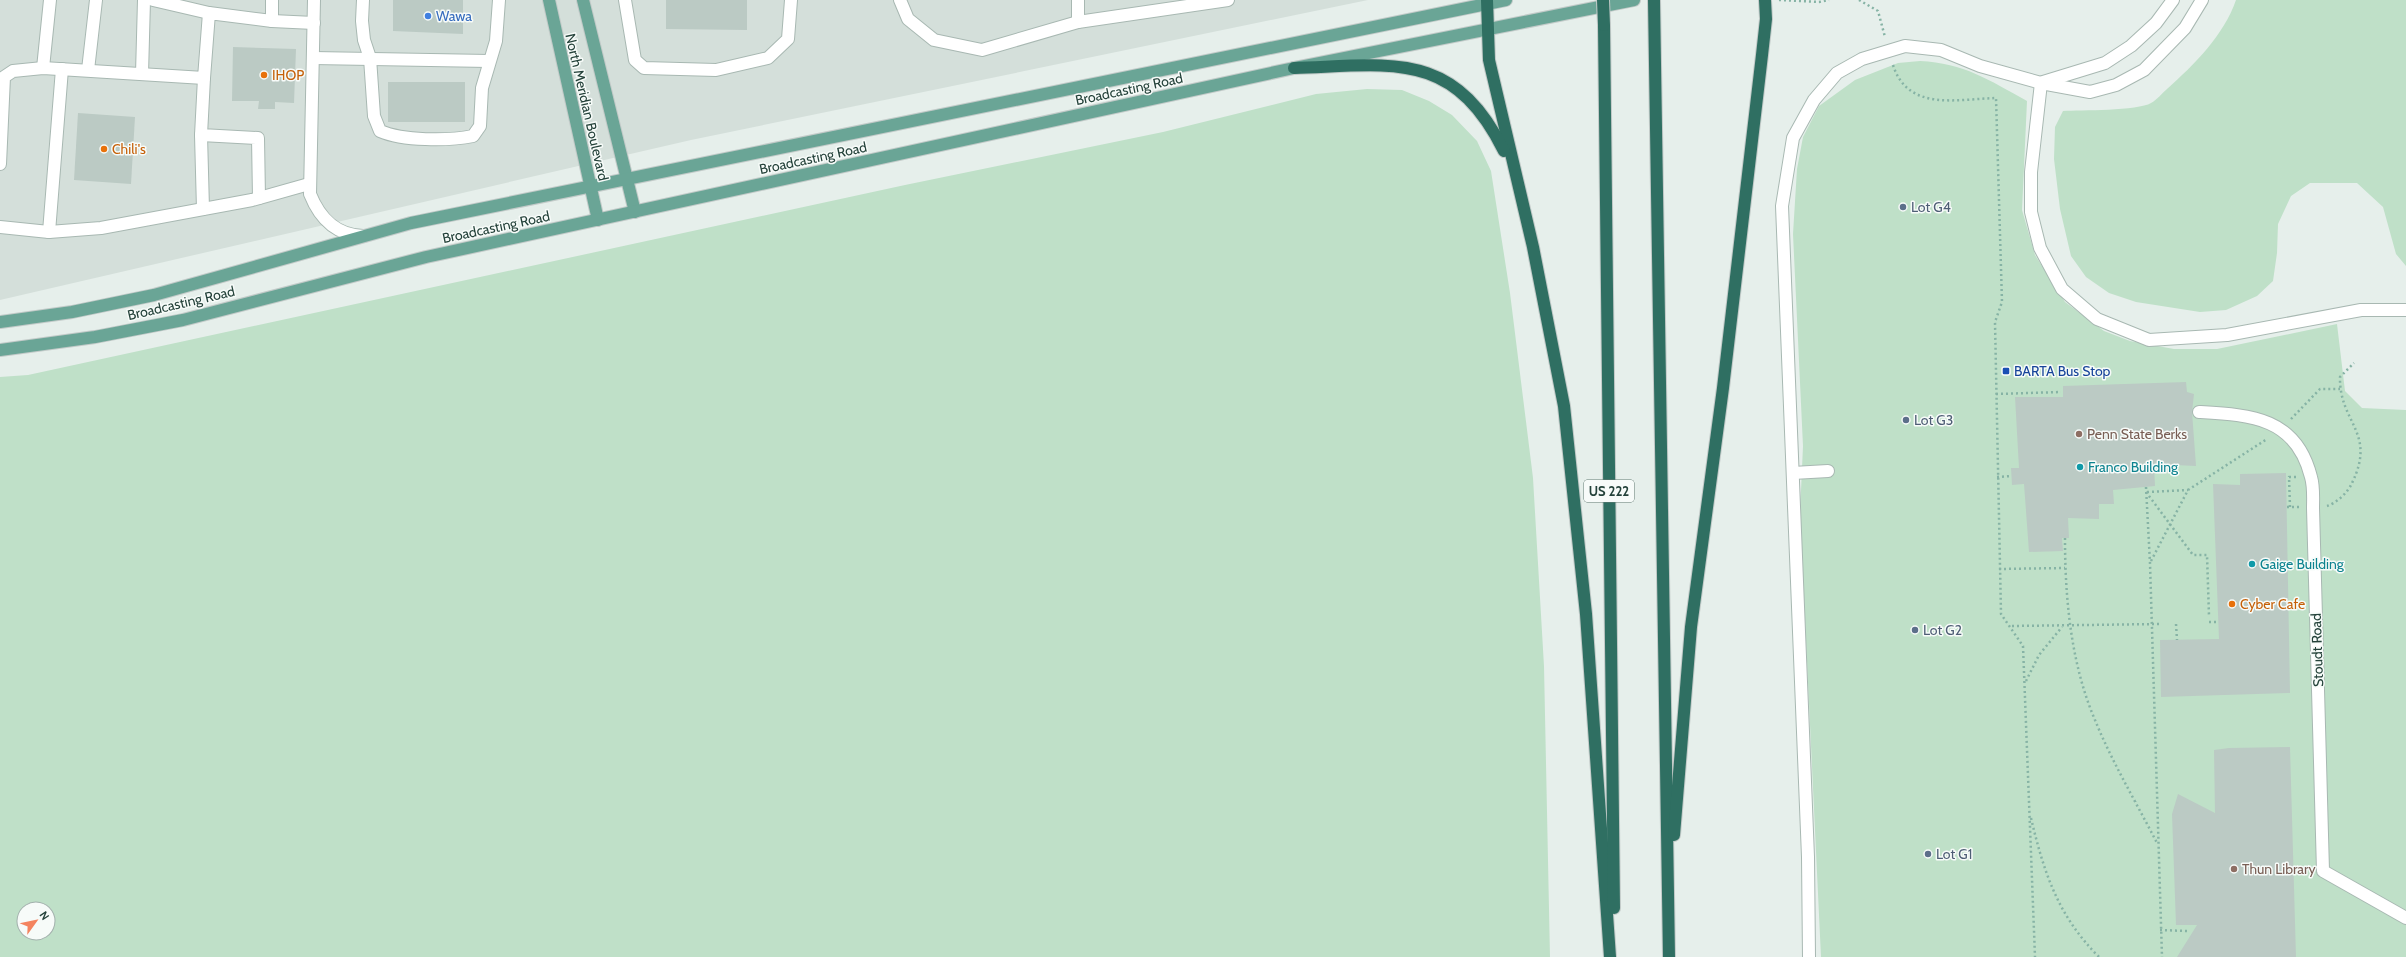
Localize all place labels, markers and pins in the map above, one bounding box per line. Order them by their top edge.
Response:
place label: Wawa [436,7,472,25]
marker: Wawa [423,11,433,21]
place label: IHOP [272,66,304,84]
marker: IHOP [259,70,269,80]
place label: Chili's [112,140,146,158]
marker: Chili's [99,144,109,154]
place label: Lot G4 [1911,198,1951,216]
marker: Lot G4 [1898,202,1908,212]
place label: BARTA Bus Stop [2014,362,2111,380]
marker: BARTA Bus Stop [2001,366,2011,376]
place label: Lot G3 [1914,411,1953,429]
marker: Lot G3 [1901,415,1911,425]
place label: Penn State Berks [2087,425,2187,443]
marker: Penn State Berks [2074,429,2084,439]
place label: Franco Building [2088,458,2179,476]
marker: Franco Building [2075,462,2085,472]
place label: Gaige Building [2260,555,2345,573]
marker: Gaige Building [2247,559,2257,569]
place label: Cyber Cafe [2240,595,2305,613]
marker: Cyber Cafe [2227,599,2237,609]
place label: Lot G2 [1923,621,1962,639]
marker: Lot G2 [1910,625,1920,635]
place label: Lot G1 [1936,845,1972,863]
marker: Lot G1 [1923,849,1933,859]
place label: Thun Library [2242,860,2316,878]
marker: Thun Library [2229,864,2239,874]

